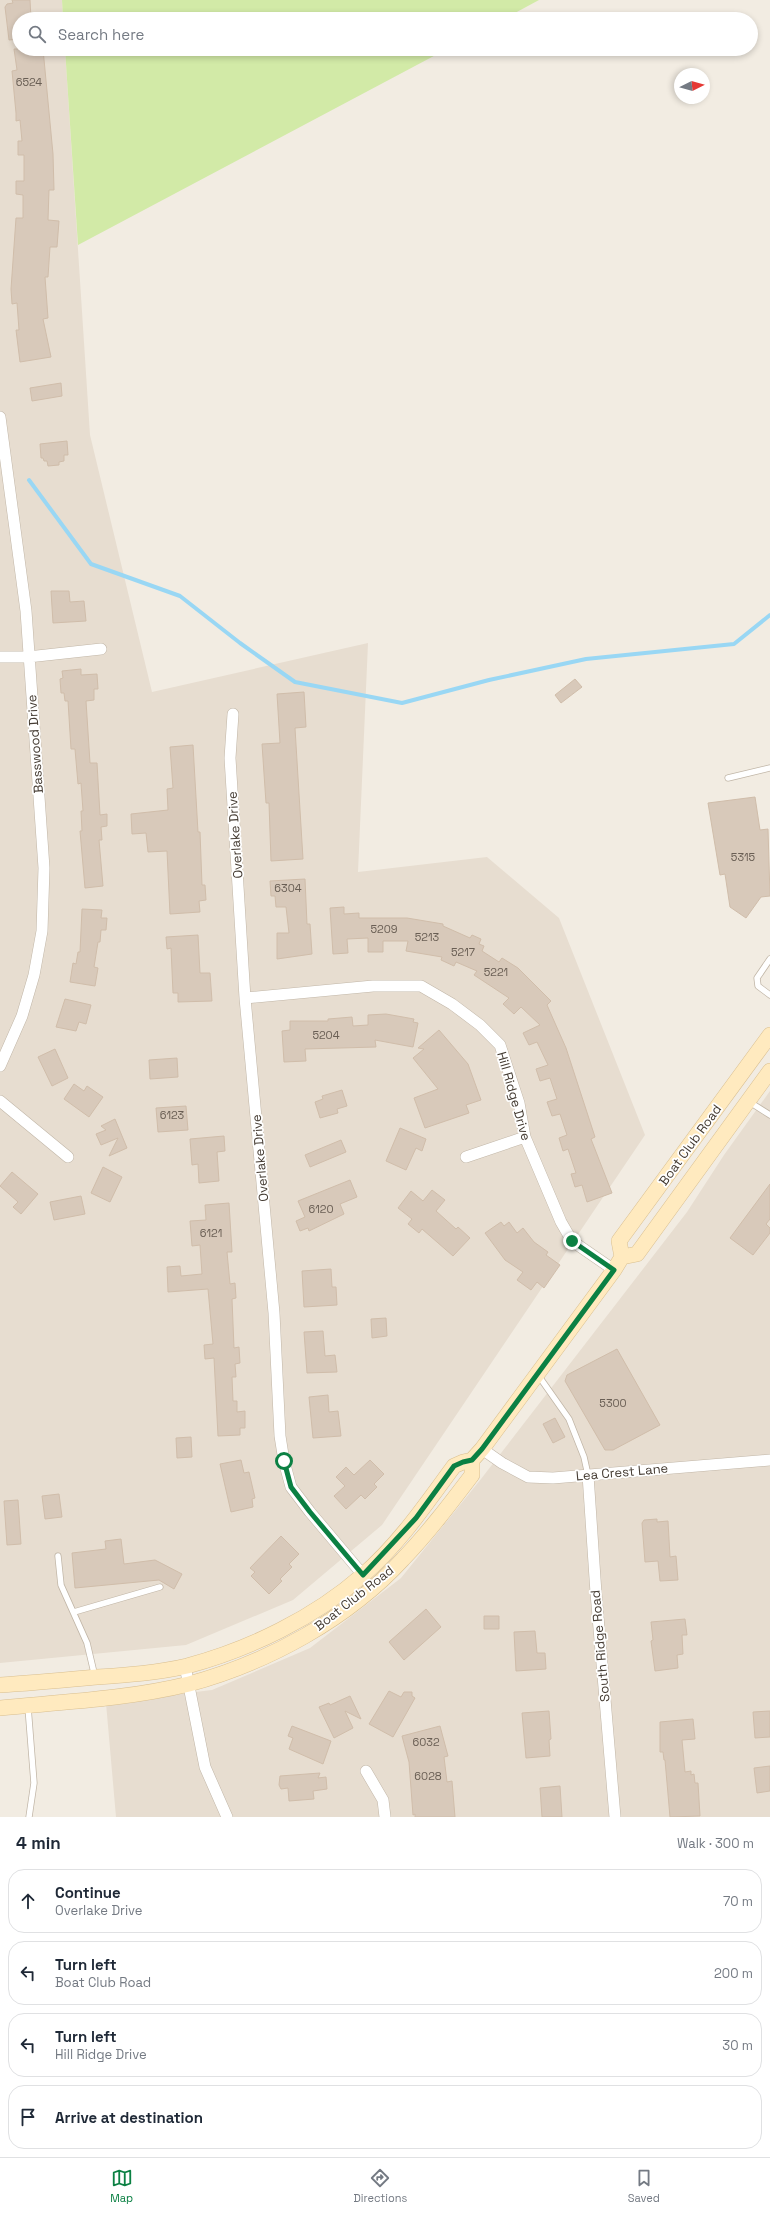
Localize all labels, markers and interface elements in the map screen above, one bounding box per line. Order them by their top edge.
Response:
search box [12,12,758,56]
icon: search [26,23,48,45]
text: Search here [58,25,144,44]
north arrow [674,68,710,104]
house number: 6524 [16,75,42,89]
street label: Basswood Drive [23,694,47,794]
street label: Overlake Drive [223,791,247,879]
house number: 5315 [731,850,756,864]
house number: 6304 [274,881,302,895]
house number: 5209 [371,922,398,936]
house number: 5213 [415,930,440,944]
house number: 5217 [451,945,475,959]
house number: 5221 [484,965,508,979]
house number: 5204 [312,1028,340,1042]
street label: Hill Ridge Drive [493,1050,535,1142]
street label: Boat Club Road [655,1101,725,1189]
house number: 6123 [160,1108,185,1122]
street label: Overlake Drive [248,1114,272,1202]
house number: 6120 [309,1202,334,1216]
house number: 6121 [200,1226,222,1240]
route end [563,1232,581,1250]
house number: 5300 [599,1396,627,1410]
route start [275,1452,293,1470]
street label: Lea Crest Lane [575,1459,669,1485]
street label: Boat Club Road [311,1562,397,1634]
street label: South Ridge Road [587,1589,613,1703]
house number: 6032 [412,1735,440,1749]
house number: 6028 [414,1769,442,1783]
text: 4 min [16,1832,61,1854]
text: Walk · 300 m [677,1835,754,1852]
text: Continue [55,1883,121,1902]
icon: ahead [17,1890,39,1912]
text: 70 m [723,1893,753,1910]
text: Overlake Drive [55,1902,143,1919]
text: Turn left [55,1955,117,1974]
icon: left [17,1962,39,1984]
text: 200 m [714,1965,753,1982]
text: Boat Club Road [55,1974,151,1991]
text: Turn left [55,2027,117,2046]
icon: left [17,2034,39,2056]
text: 30 m [722,2037,753,2054]
text: Hill Ridge Drive [55,2046,147,2063]
icon: arrive [17,2106,39,2128]
text: Arrive at destination [55,2108,203,2127]
tab: Map [110,2167,133,2205]
tab: Directions [353,2167,407,2205]
tab: Saved [628,2167,660,2205]

